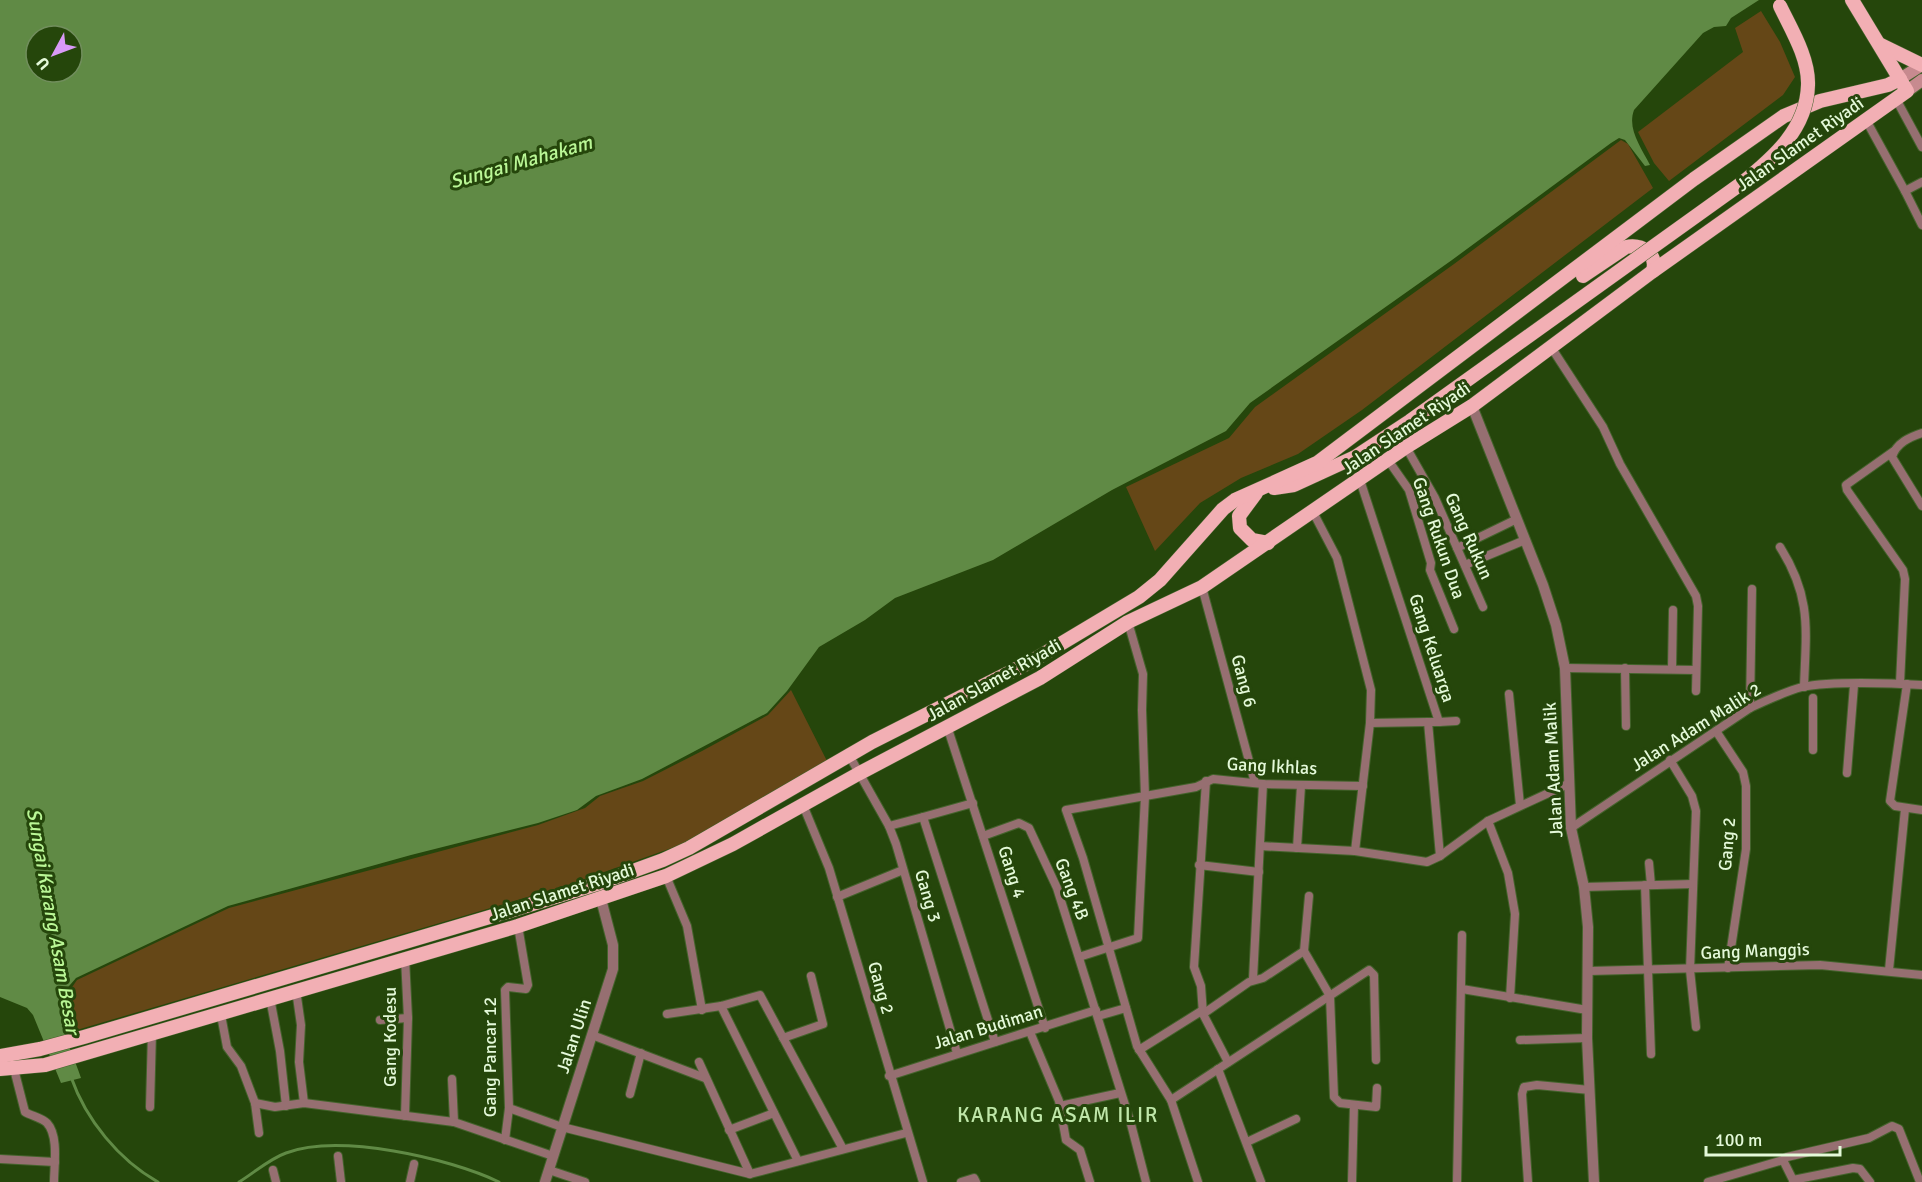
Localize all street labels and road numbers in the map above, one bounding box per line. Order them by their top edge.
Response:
street label: Jalan Slamet Riyadi [1732,92,1868,196]
street label: Jalan Slamet Riyadi [1338,377,1474,479]
street label: Gang Rukun Dua [1408,474,1470,602]
street label: Gang Rukun [1440,489,1498,583]
street label: Gang Keluarga [1404,591,1460,705]
street label: Jalan Slamet Riyadi [923,634,1065,726]
street label: Gang 6 [1226,652,1262,710]
street label: Jalan Adam Malik 2 [1627,678,1765,776]
street label: Jalan Adam Malik [1538,702,1568,838]
street label: Gang Ikhlas [1226,753,1318,779]
street label: Gang 2 [1714,816,1740,872]
street label: Gang 4 [993,843,1031,901]
street label: Gang 4B [1050,855,1094,923]
street label: Jalan Slamet Riyadi [487,858,637,926]
street label: Gang 3 [910,867,946,925]
street label: Gang Manggis [1700,938,1810,964]
street label: Gang 2 [863,959,899,1017]
street label: Gang Kodesu [379,987,401,1087]
street label: Jalan Ulin [552,996,596,1076]
street label: Gang Pancar 12 [479,997,501,1117]
street label: Jalan Budiman [931,1000,1045,1054]

